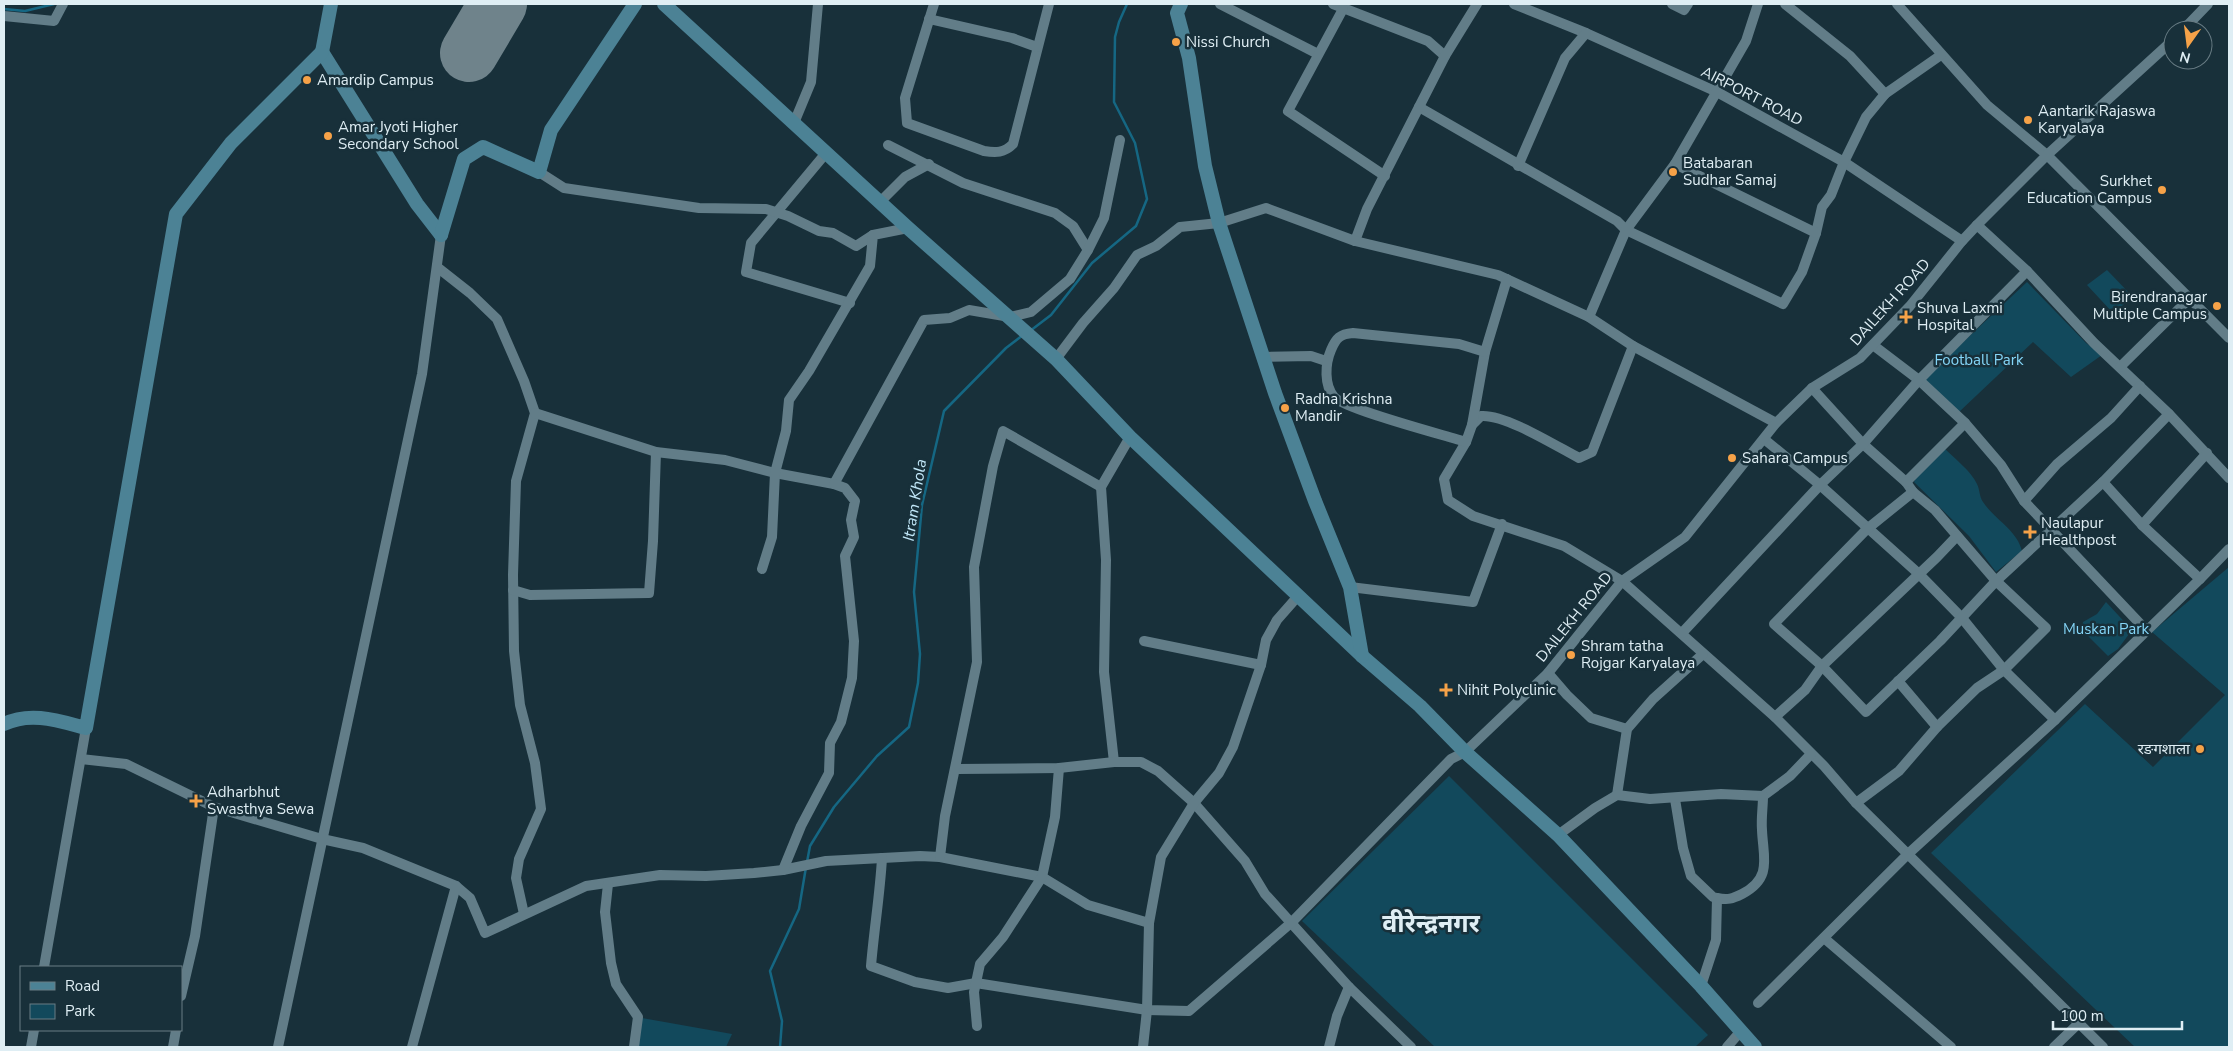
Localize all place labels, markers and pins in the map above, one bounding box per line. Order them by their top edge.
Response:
place label: Nissi Church [1186,32,1270,52]
marker: Nissi Church [1170,36,1182,48]
place label: Amardip Campus [317,70,434,90]
marker: Amardip Campus [301,74,313,86]
place label: Aantarik Rajaswa Karyalaya [2038,101,2156,138]
marker: Aantarik Rajaswa Karyalaya [2022,114,2034,126]
place label: Amar Jyoti Higher Secondary School [338,117,459,154]
marker: Amar Jyoti Higher Secondary School [322,130,334,142]
place label: Batabaran Sudhar Samaj [1683,153,1777,190]
marker: Batabaran Sudhar Samaj [1667,166,1679,178]
place label: Surkhet Education Campus [2027,171,2153,208]
marker: Surkhet Education Campus [2156,184,2168,196]
place label: Birendranagar Multiple Campus [2093,287,2208,324]
place label: Shuva Laxmi Hospital [1917,298,2003,335]
marker: Birendranagar Multiple Campus [2211,300,2223,312]
marker: Shuva Laxmi Hospital [1899,310,1913,324]
place label: Radha Krishna Mandir [1295,389,1392,426]
marker: Radha Krishna Mandir [1279,402,1291,414]
place label: Sahara Campus [1742,448,1848,468]
marker: Sahara Campus [1726,452,1738,464]
place label: Naulapur Healthpost [2041,513,2117,550]
marker: Naulapur Healthpost [2023,525,2037,539]
place label: Shram tatha Rojgar Karyalaya [1581,636,1695,673]
marker: Shram tatha Rojgar Karyalaya [1565,649,1577,661]
place label: Nihit Polyclinic [1457,680,1556,700]
marker: Nihit Polyclinic [1439,683,1453,697]
place label: रङगशाला [2138,739,2191,759]
marker: रङगशाला [2194,743,2206,755]
place label: Adharbhut Swasthya Sewa [207,782,314,819]
marker: Adharbhut Swasthya Sewa [189,794,203,808]

